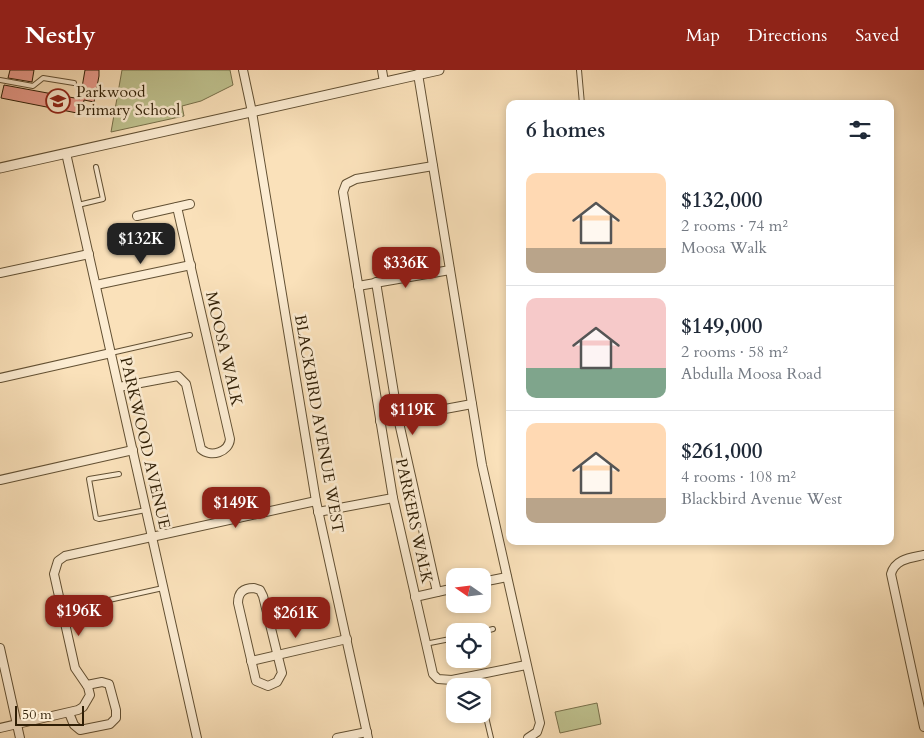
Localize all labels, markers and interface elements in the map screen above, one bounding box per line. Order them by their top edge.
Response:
text: Nestly [25,19,96,52]
text: Map [686,23,720,48]
text: Directions [748,23,827,48]
text: Saved [855,23,899,48]
place label: Parkwood Primary School [76,81,180,121]
school or university icon: Parkwood Primary School [45,88,71,114]
text: 6 homes [526,116,605,145]
icon: filters [846,116,874,144]
text: $132,000 [681,186,762,215]
icon: home [566,193,626,253]
text: 2 rooms · 74 m² [681,215,788,237]
pin: $132K [106,222,176,265]
text: $132K [118,228,164,250]
text: Moosa Walk [681,237,767,259]
pin: $336K [371,246,441,289]
text: $336K [383,252,429,274]
street label: MOOSA WALK [200,289,248,409]
text: $149,000 [681,312,762,341]
street label: BLACKBIRD AVENUE WEST [289,313,349,535]
icon: home [566,318,626,378]
text: 2 rooms · 58 m² [681,341,788,363]
street label: PARKWOOD AVENUE [114,355,176,531]
text: Abdulla Moosa Road [681,363,822,385]
pin: $119K [378,394,448,436]
text: $119K [390,399,436,421]
text: $261,000 [681,437,762,466]
icon: home [566,443,626,503]
street label: PARKERS WALK [390,456,438,586]
text: 4 rooms · 108 m² [681,466,796,488]
pin: $149K [201,486,271,529]
text: Blackbird Avenue West [681,488,842,510]
text: $149K [213,492,259,514]
north arrow [446,568,491,612]
map controls [446,568,491,723]
pin: $196K [44,594,114,637]
pin: $261K [261,596,331,639]
text: $196K [56,600,102,622]
text: $261K [273,602,319,624]
button: locate [446,623,491,668]
button: layers [446,678,491,723]
scale bar [15,703,84,726]
text: 50 m [22,705,52,724]

